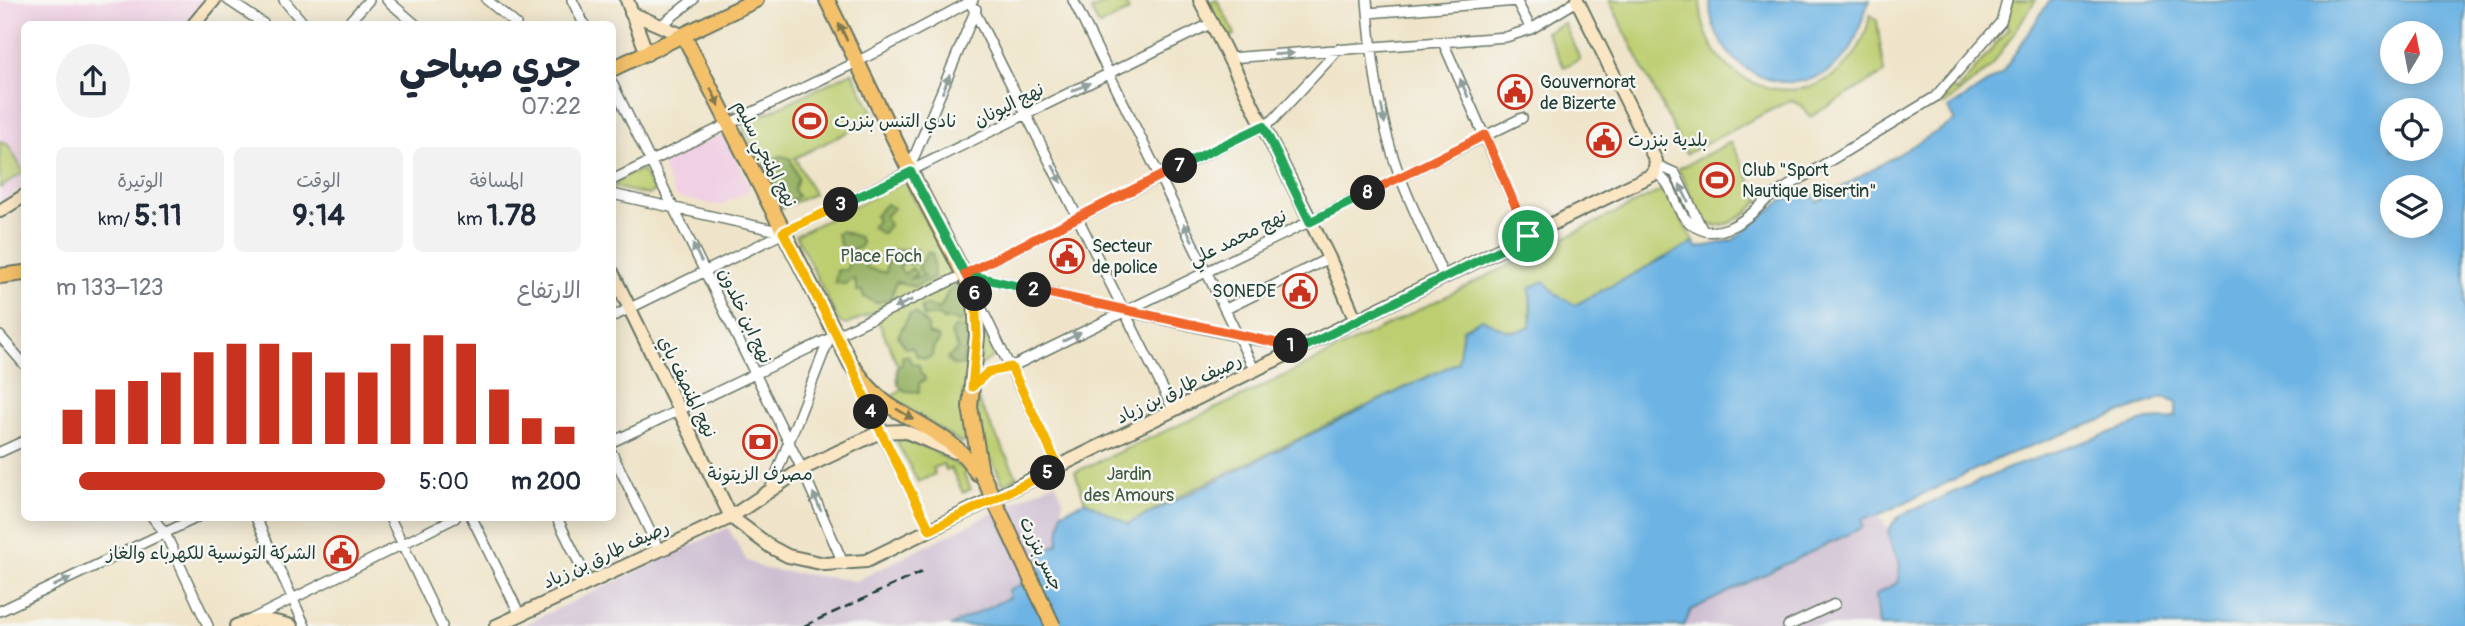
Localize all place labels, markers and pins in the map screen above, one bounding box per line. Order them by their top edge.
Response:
place label: Gouvernorat de Bizerte [1540,71,1637,115]
public building icon: Gouvernorat de Bizerte [1496,73,1534,111]
sports icon: نادي التنس بنزرت [791,102,829,140]
place label: نادي التنس بنزرت [834,110,956,134]
public building icon: بلدية بنزرت [1585,121,1623,159]
place label: بلدية بنزرت [1628,129,1708,152]
pin: 7 [1162,148,1198,184]
place label: Club "Sport Nautique Bisertin" [1742,159,1876,203]
sports icon: Club "Sport Nautique Bisertin" [1698,161,1736,199]
pin: 8 [1350,176,1386,210]
pin: 3 [824,188,858,222]
pin [1498,206,1558,266]
place label: Secteur de police [1092,235,1158,279]
public building icon: Secteur de police [1048,237,1086,275]
pin: 2 [1016,272,1052,308]
public building icon: SONEDE [1281,272,1319,310]
pin: 6 [958,276,992,312]
place label: SONEDE [1212,280,1276,303]
pin: 1 [1274,328,1308,364]
pin: 4 [854,394,888,430]
bank icon: مصرف الزيتونة [741,423,779,461]
pin: 5 [1030,456,1066,490]
place label: مصرف الزيتونة [707,463,813,486]
public building icon: الشركة التونسية للكهرباء والغاز [322,534,360,572]
place label: الشركة التونسية للكهرباء والغاز [105,542,316,565]

